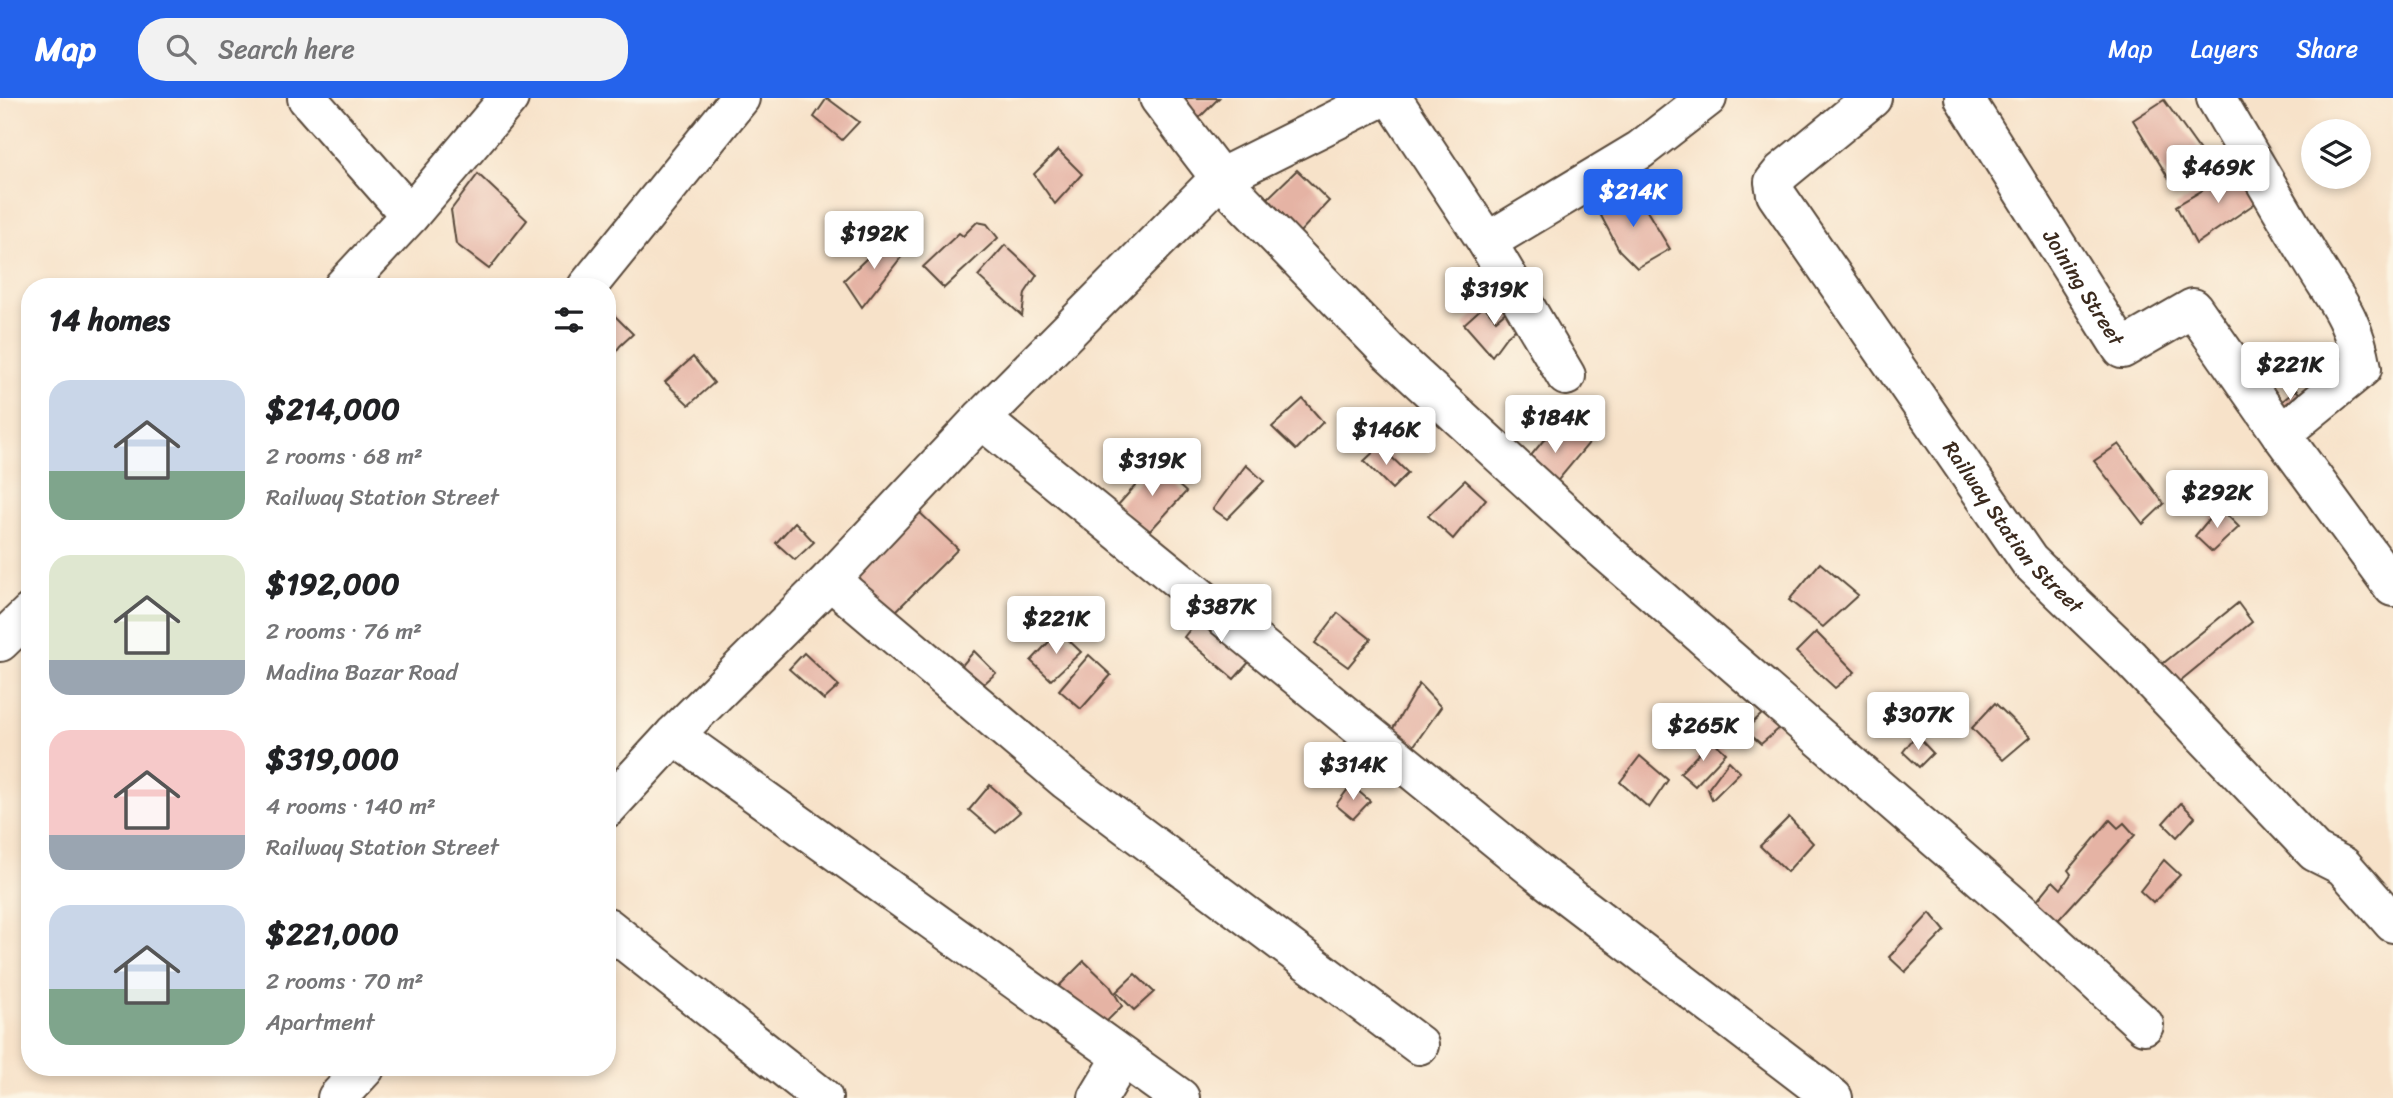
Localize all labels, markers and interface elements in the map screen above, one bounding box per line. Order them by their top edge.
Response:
search box [138,18,628,81]
text: Map [35,20,96,78]
text: Search here [218,26,355,72]
text: Map [2108,28,2153,70]
text: Layers [2191,28,2258,70]
text: Share [2296,28,2358,70]
icon: search [162,30,200,68]
map controls [2301,119,2371,189]
button: layers [2301,119,2371,189]
pin: $469K [2169,146,2267,205]
text: $469K [2182,147,2254,188]
pin: $214K [1584,170,1682,229]
text: $214K [1600,171,1666,212]
pin: $192K [825,212,923,271]
text: $192K [841,213,907,254]
street label: Joining Street [2032,221,2135,355]
pin: $319K [1445,268,1543,327]
text: $319K [1461,269,1527,310]
text: 14 homes [49,293,170,347]
icon: filters [550,301,588,339]
pin: $221K [2241,342,2339,402]
text: $221K [2257,344,2323,385]
text: $214,000 [266,382,400,436]
pin: $184K [1506,396,1604,455]
text: $184K [1521,397,1589,438]
icon: home [105,408,189,492]
pin: $146K [1337,408,1435,467]
text: $146K [1353,409,1419,450]
street label: Railway Station Street [1932,433,2094,624]
text: 2 rooms · 68 m² [266,436,423,477]
pin: $319K [1103,438,1201,498]
text: $319K [1119,440,1185,481]
pin: $292K [2168,470,2266,530]
text: $292K [2182,472,2252,513]
text: Railway Station Street [266,477,499,518]
text: $192,000 [266,557,400,611]
icon: home [105,583,189,667]
pin: $387K [1172,584,1270,644]
text: $387K [1186,586,1256,627]
pin: $221K [1007,596,1105,656]
text: $221K [1023,598,1089,639]
text: 2 rooms · 76 m² [266,611,422,652]
text: Madina Bazar Road [266,652,458,693]
pin: $307K [1869,692,1967,752]
text: $307K [1883,694,1953,735]
pin: $265K [1654,704,1752,763]
text: $265K [1668,705,1738,746]
text: $319,000 [266,732,399,786]
pin: $314K [1304,742,1402,802]
text: $314K [1320,744,1386,785]
icon: home [105,758,189,842]
text: 4 rooms · 140 m² [266,786,436,827]
text: Railway Station Street [266,827,499,868]
text: $221,000 [266,907,399,961]
icon: home [105,933,189,1017]
text: 2 rooms · 70 m² [266,961,424,1002]
text: Apartment [266,1002,375,1043]

